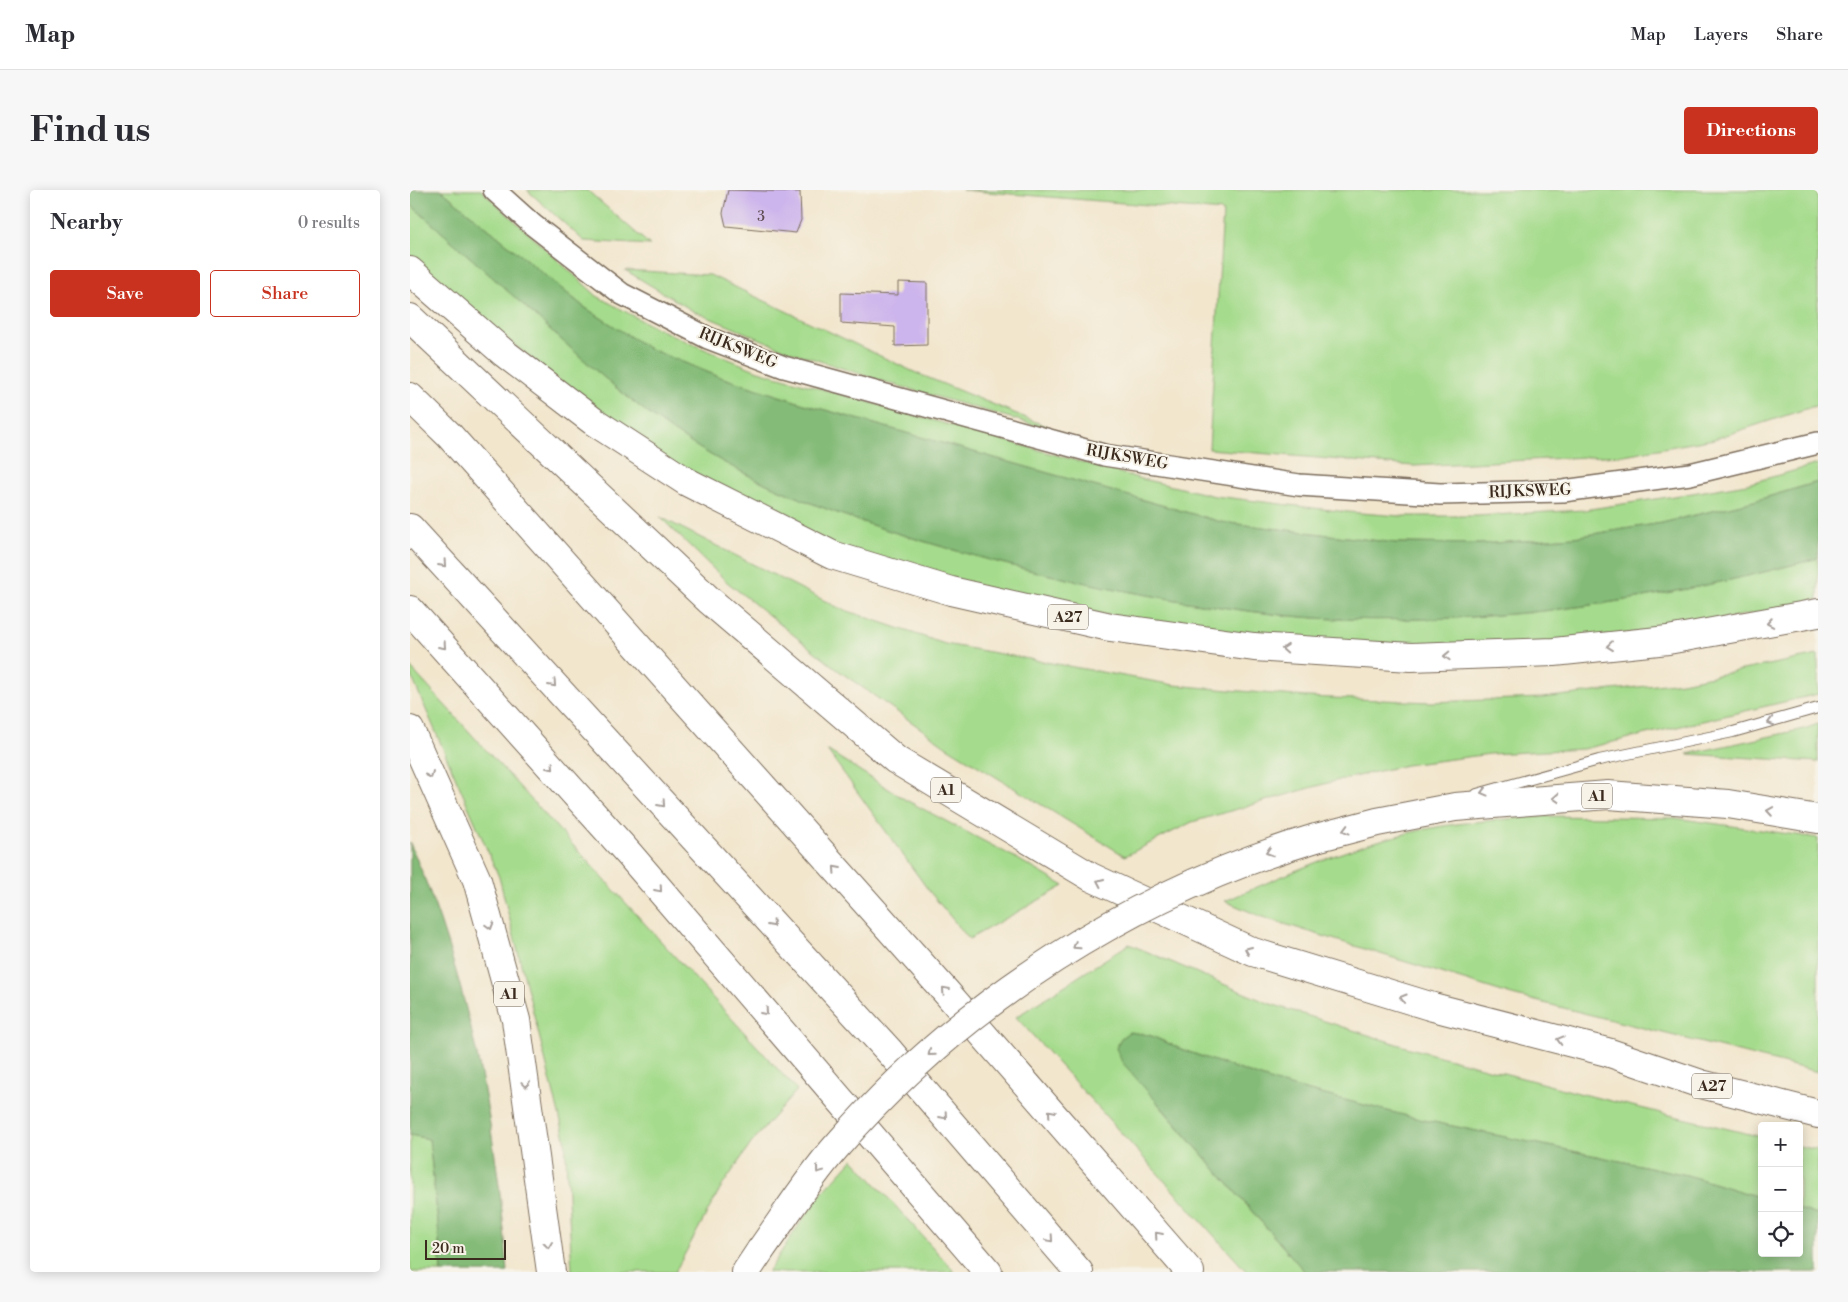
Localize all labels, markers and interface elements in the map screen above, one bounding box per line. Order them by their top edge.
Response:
text: Map [25,20,75,50]
text: Map [1631,23,1666,46]
text: Layers [1694,23,1748,46]
text: Share [1776,23,1823,46]
button: Directions [1684,107,1818,154]
text: Find us [30,109,150,152]
house number: 3 [757,208,765,226]
text: Nearby [50,210,123,236]
text: 0 results [298,213,360,233]
button: Save [50,270,200,317]
button: Share [210,270,360,317]
street label: RIJKSWEG [696,323,780,373]
street label: RIJKSWEG [1084,440,1170,474]
street label: RIJKSWEG [1488,480,1572,502]
one-way arrow [437,559,446,568]
road number: A27 [1048,604,1088,630]
one-way arrow [1766,617,1775,627]
one-way arrow [1605,640,1613,651]
one-way arrow [437,641,446,650]
one-way arrow [1281,643,1289,654]
one-way arrow [1443,650,1451,661]
one-way arrow [547,678,556,687]
one-way arrow [1768,716,1776,726]
one-way arrow [545,762,554,771]
one-way arrow [424,770,434,779]
road number: A1 [931,778,961,802]
road number: A1 [1582,784,1612,808]
one-way arrow [1480,786,1489,797]
one-way arrow [1552,792,1560,803]
one-way arrow [657,798,666,807]
one-way arrow [1766,806,1774,817]
one-way arrow [1342,824,1351,835]
one-way arrow [1265,847,1274,857]
one-way arrow [833,866,842,875]
one-way arrow [1096,877,1105,888]
one-way arrow [653,883,661,892]
one-way arrow [766,918,775,927]
one-way arrow [484,921,494,929]
one-way arrow [1072,939,1081,949]
one-way arrow [1244,945,1253,956]
road number: A1 [494,982,524,1006]
one-way arrow [941,987,950,996]
one-way arrow [1399,994,1408,1004]
one-way arrow [759,1007,768,1016]
one-way arrow [1555,1035,1564,1046]
one-way arrow [928,1047,937,1056]
road number: A27 [1692,1074,1732,1098]
one-way arrow [520,1080,531,1088]
one-way arrow [1048,1109,1057,1118]
one-way arrow [938,1110,947,1119]
map controls [1758,1122,1803,1257]
button: + [1758,1122,1803,1167]
one-way arrow [816,1164,825,1173]
button: − [1758,1167,1803,1212]
button: locate [1758,1212,1803,1257]
one-way arrow [1155,1232,1164,1241]
one-way arrow [1044,1233,1053,1242]
scale bar [425,1237,506,1260]
text: 20 m [432,1240,464,1258]
one-way arrow [542,1241,553,1249]

